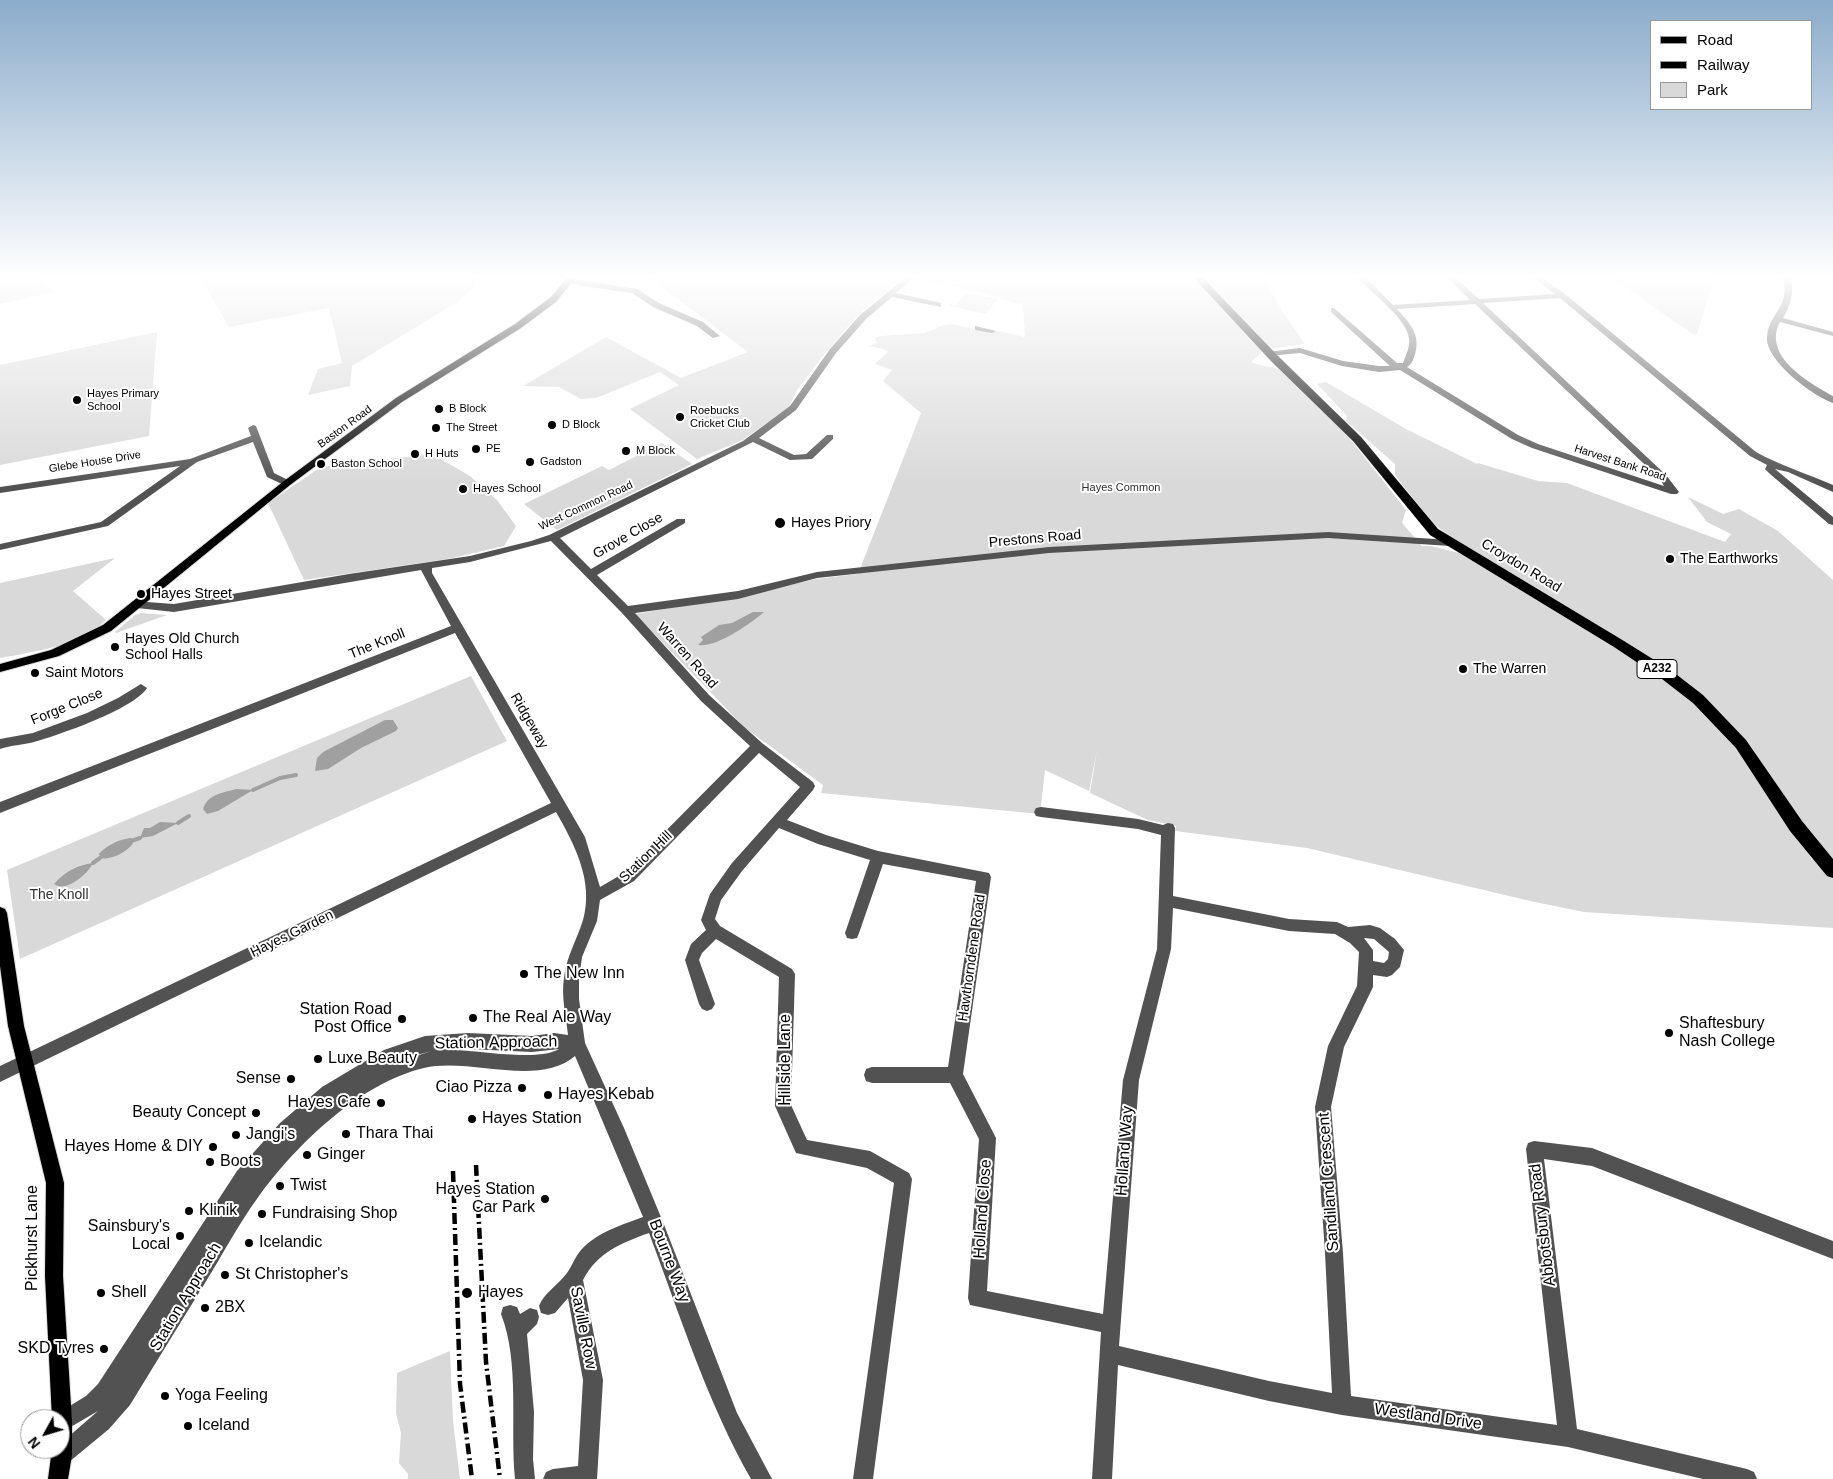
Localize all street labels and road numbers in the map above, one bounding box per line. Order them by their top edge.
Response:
street label: Baston Road [315,403,375,451]
street label: Harvest Bank Road [1573,442,1667,484]
street label: Glebe House Drive [48,448,142,476]
street label: West Common Road [537,478,635,534]
street label: Grove Close [590,509,666,563]
street label: Prestons Road [988,527,1082,551]
street label: Croydon Road [1478,536,1564,596]
street label: Warren Road [653,620,721,692]
street label: The Knoll [346,625,408,663]
road number: A232 [1637,660,1677,679]
street label: Forge Close [29,685,105,729]
street label: Ridgeway [506,690,552,752]
street label: Station Hill [616,828,676,886]
street label: Hawthorndene Road [955,893,989,1023]
street label: Hayes Garden [248,907,336,961]
street label: Hillside Lane [776,1014,796,1106]
street label: Station Approach [434,1032,558,1054]
street label: Holland Way [1112,1105,1138,1197]
street label: Sandiland Crescent [1315,1112,1343,1252]
street label: Holland Close [970,1159,996,1259]
street label: Abbotsbury Road [1526,1162,1560,1288]
street label: Pickhurst Lane [23,1185,43,1291]
street label: Bourne Way [644,1217,694,1305]
street label: Station Approach [146,1239,226,1355]
street label: Saville Row [566,1285,600,1371]
street label: Westland Drive [1373,1400,1483,1434]

